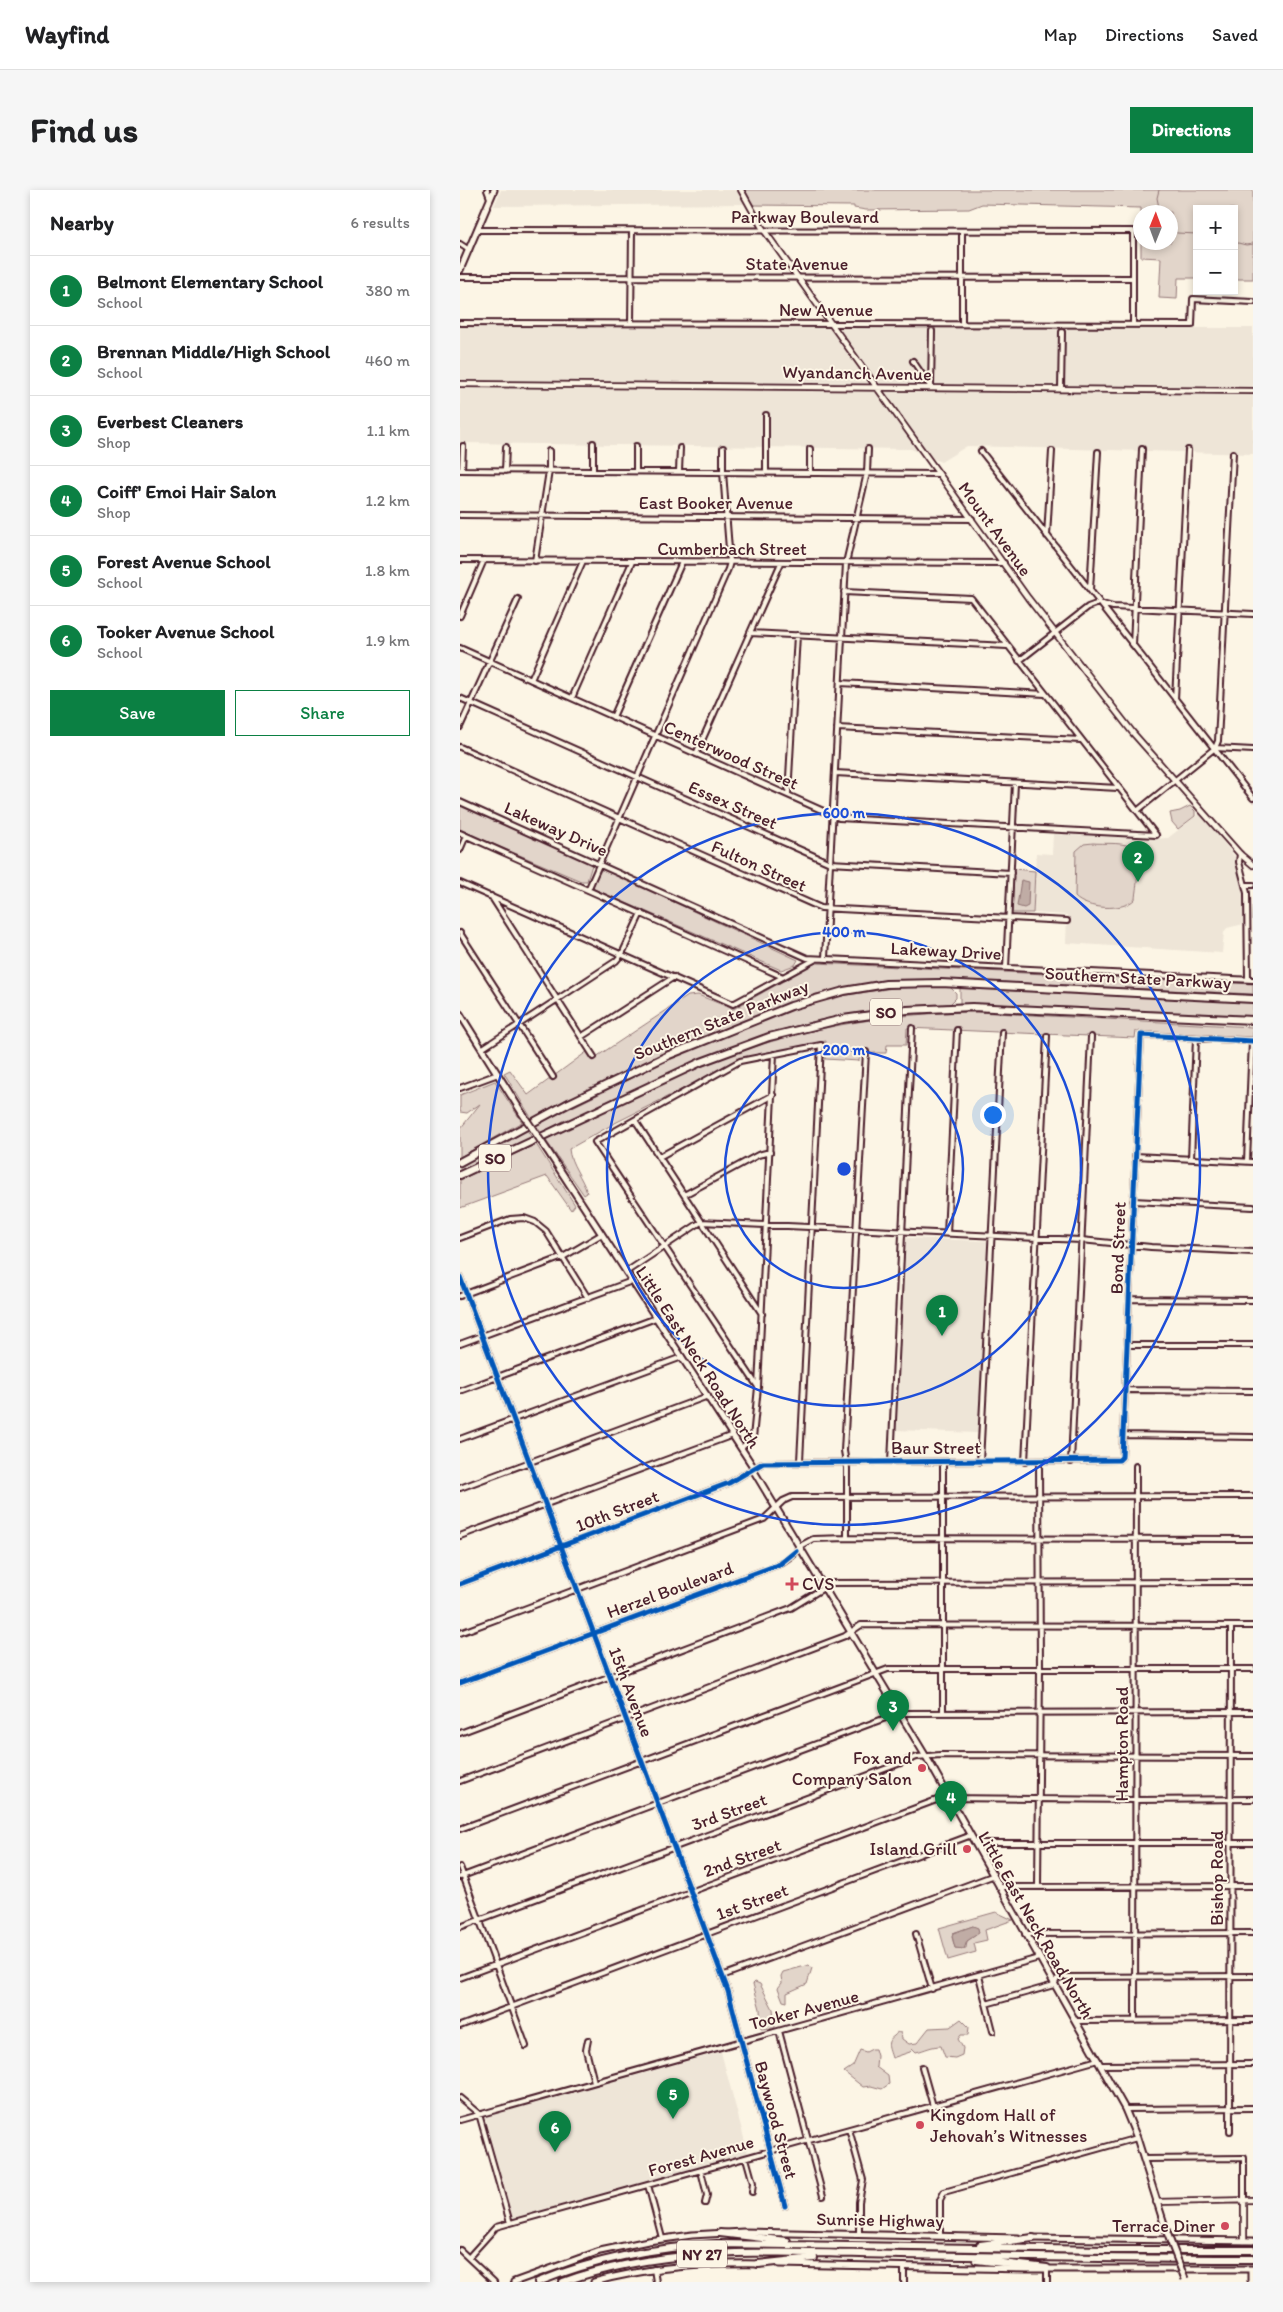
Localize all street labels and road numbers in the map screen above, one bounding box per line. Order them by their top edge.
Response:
street label: Parkway Boulevard [731,206,879,228]
street label: State Avenue [746,253,848,275]
street label: New Avenue [779,299,873,321]
street label: Wyandanch Avenue [782,361,932,385]
street label: Mount Avenue [953,477,1037,581]
street label: East Booker Avenue [639,492,793,514]
street label: Cumberbach Street [657,538,807,560]
street label: Centerwood Street [660,715,802,795]
street label: Essex Street [685,776,781,834]
street label: Lakeway Drive [501,796,611,862]
street label: Fulton Street [708,835,810,897]
street label: Lakeway Drive [890,937,1002,965]
street label: Southern State Parkway [1044,962,1232,994]
street label: Southern State Parkway [630,975,812,1065]
road number: SO [870,999,902,1026]
road number: SO [479,1144,511,1171]
street label: Bond Street [1105,1201,1131,1295]
street label: Little East Neck Road North [631,1262,765,1453]
street label: Baur Street [891,1437,981,1459]
street label: 10th Street [572,1485,662,1537]
street label: Herzel Boulevard [604,1557,736,1623]
street label: 15th Avenue [604,1644,658,1740]
street label: Hampton Road [1111,1686,1133,1802]
street label: 3rd Street [688,1788,770,1836]
street label: Little East Neck Road North [973,1827,1099,2023]
street label: Bishop Road [1206,1830,1228,1926]
street label: 2nd Street [700,1834,784,1882]
street label: 1st Street [713,1879,791,1925]
street label: Tooker Avenue [747,1985,861,2035]
street label: Baywood Street [750,2059,802,2182]
street label: Forest Avenue [646,2130,756,2182]
street label: Sunrise Highway [816,2208,944,2232]
road number: NY 27 [677,2240,727,2268]

